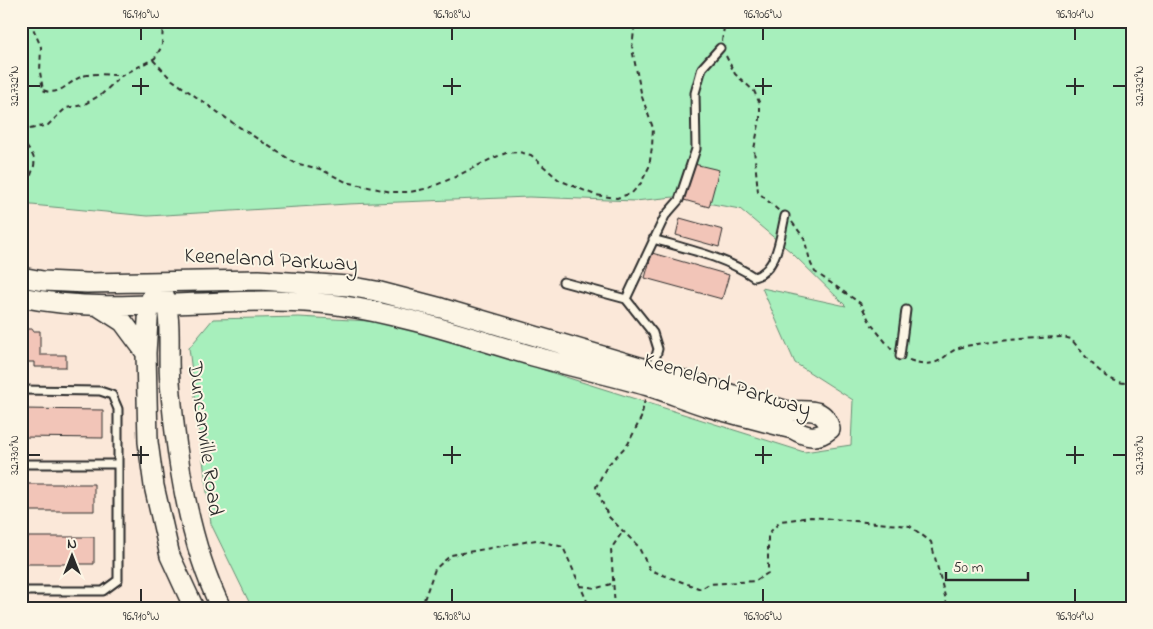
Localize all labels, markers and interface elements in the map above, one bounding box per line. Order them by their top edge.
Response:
text: 96.910°W [123,6,159,24]
text: 96.908°W [433,6,471,24]
text: 96.906°W [744,6,782,24]
text: 96.904°W [1056,6,1094,24]
text: 32.732°N [6,66,24,106]
text: 32.732°N [1131,66,1149,106]
street label: Keeneland Parkway [183,240,359,283]
street label: Keeneland Parkway [639,345,815,428]
street label: Duncanville Road [177,359,231,518]
text: 32.730°N [6,435,24,475]
text: 32.730°N [1131,435,1149,475]
north arrow [48,532,98,582]
text: N [67,534,77,555]
scale bar [946,549,1028,581]
text: 50 m [953,557,984,579]
text: 96.910°W [123,608,159,626]
text: 96.908°W [433,608,471,626]
text: 96.906°W [744,608,782,626]
text: 96.904°W [1056,608,1094,626]

